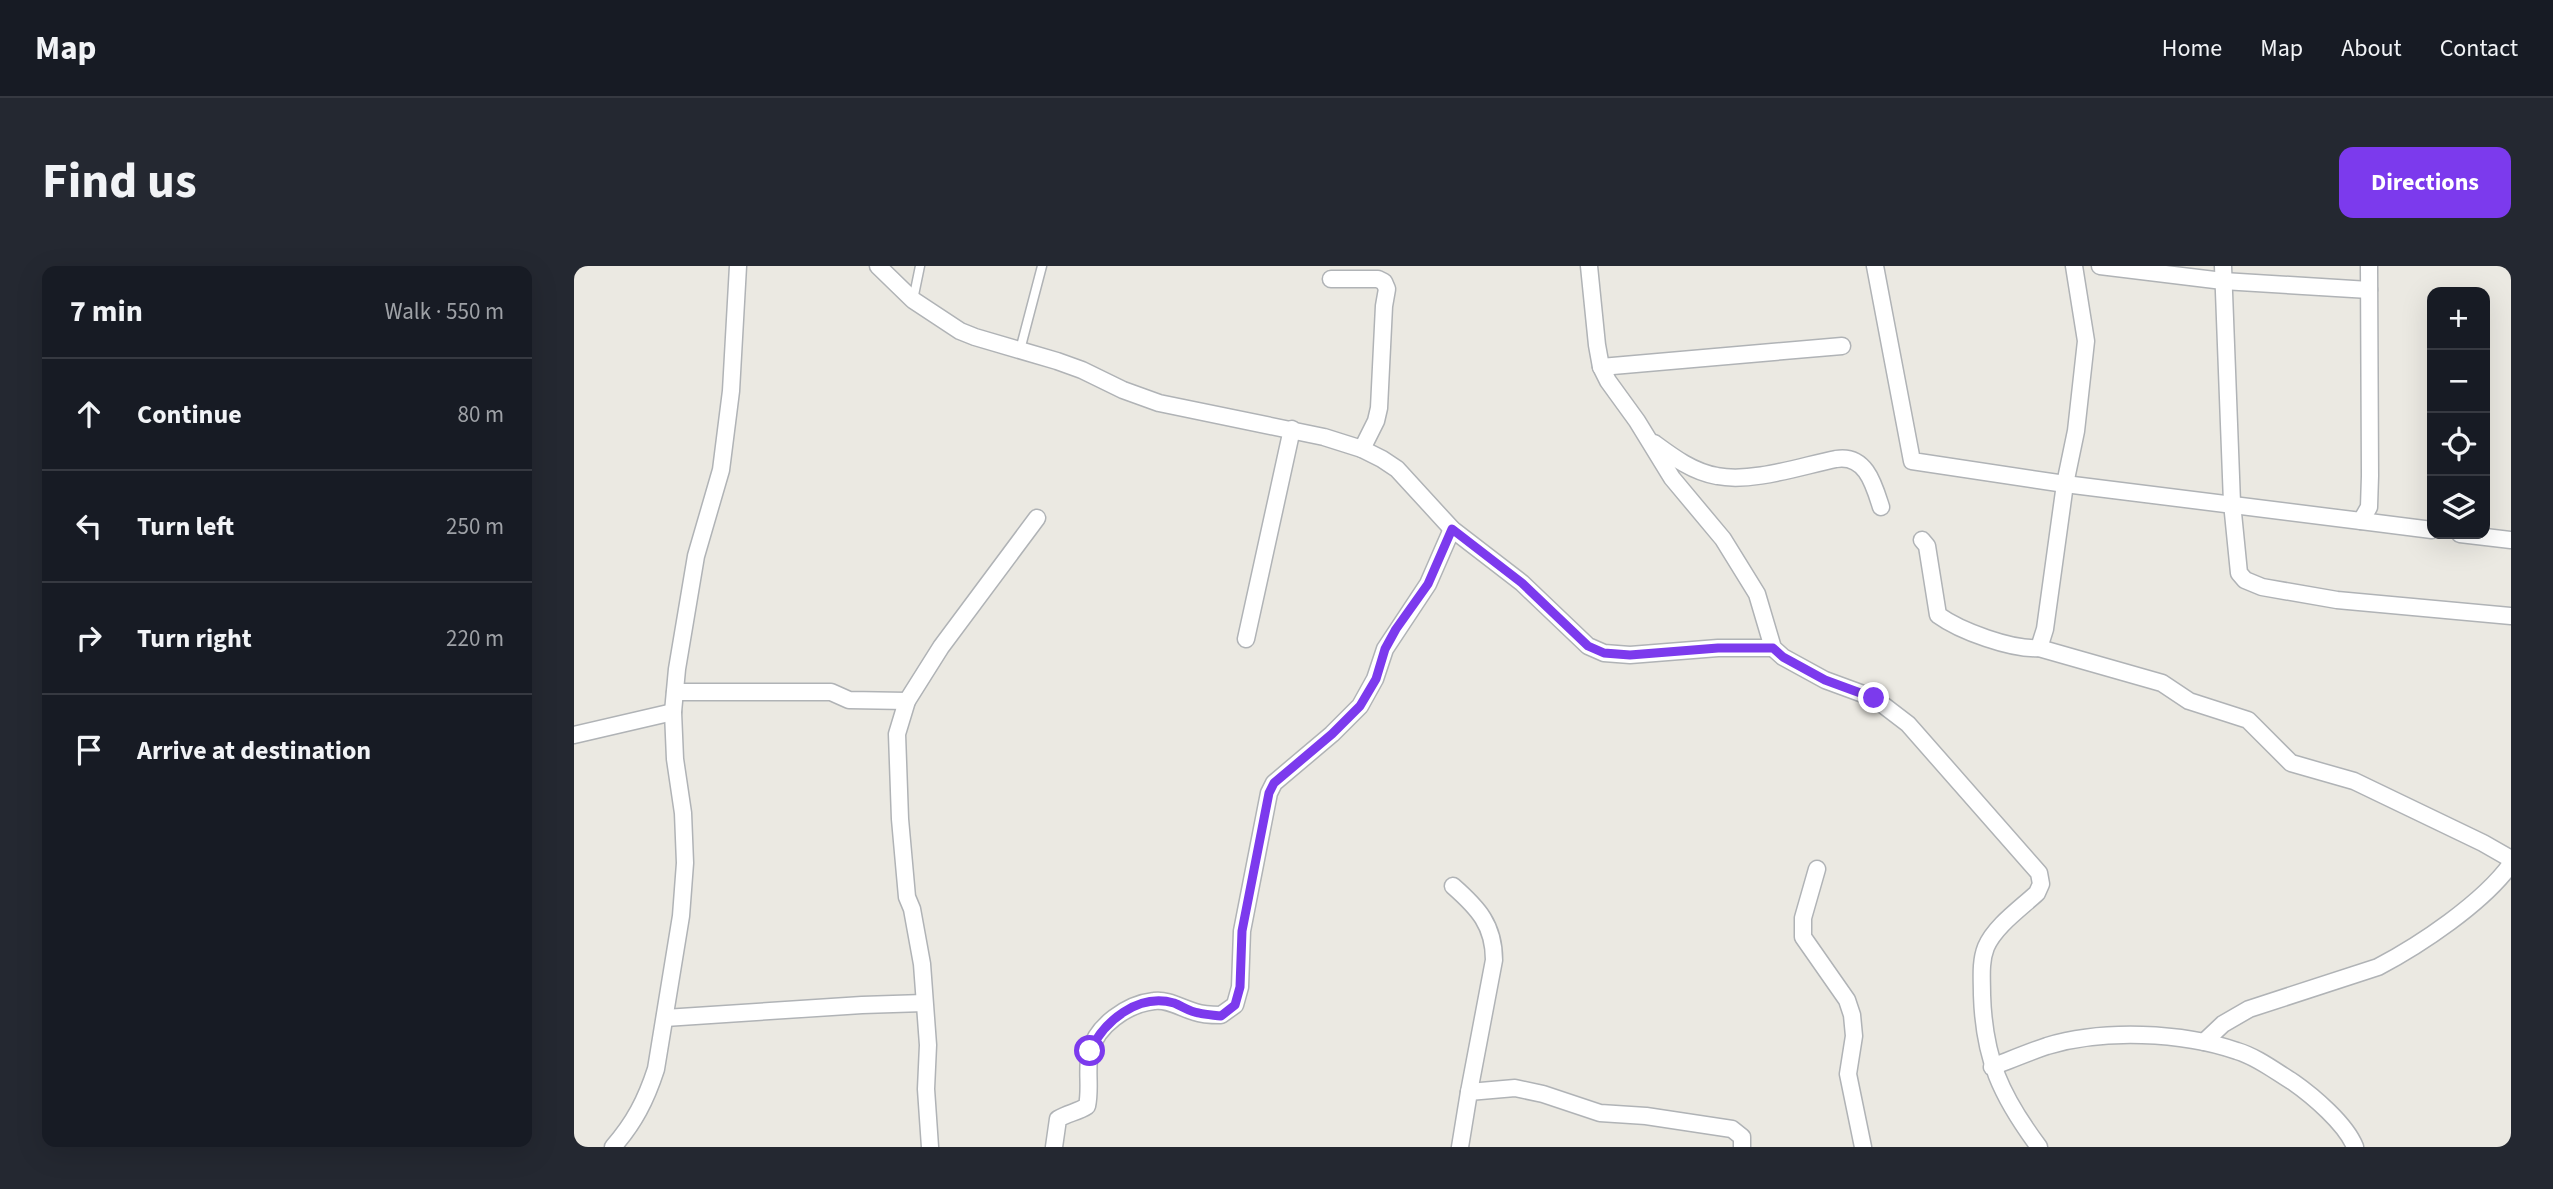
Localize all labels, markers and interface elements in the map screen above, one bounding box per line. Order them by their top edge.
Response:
text: Map [35,25,96,72]
text: Home [2162,31,2222,66]
text: Map [2260,31,2303,66]
text: About [2341,31,2402,66]
text: Contact [2440,31,2518,66]
text: Find us [42,147,197,217]
button: Directions [2339,147,2511,218]
map controls [2427,287,2490,539]
button: + [2427,287,2490,350]
text: 7 min [70,290,143,333]
text: Walk · 550 m [385,295,504,328]
button: − [2427,350,2490,413]
icon: ahead [70,395,108,433]
text: Continue [137,396,242,433]
text: 80 m [457,398,504,431]
button: locate [2427,413,2490,476]
button: layers [2427,476,2490,539]
icon: left [70,507,108,545]
text: Turn left [137,508,234,545]
text: 250 m [446,510,504,543]
icon: right [70,619,108,657]
text: Turn right [137,620,252,657]
text: 220 m [446,622,504,655]
route end [1858,682,1889,713]
icon: arrive [70,731,108,769]
text: Arrive at destination [137,732,371,769]
route start [1074,1035,1105,1066]

